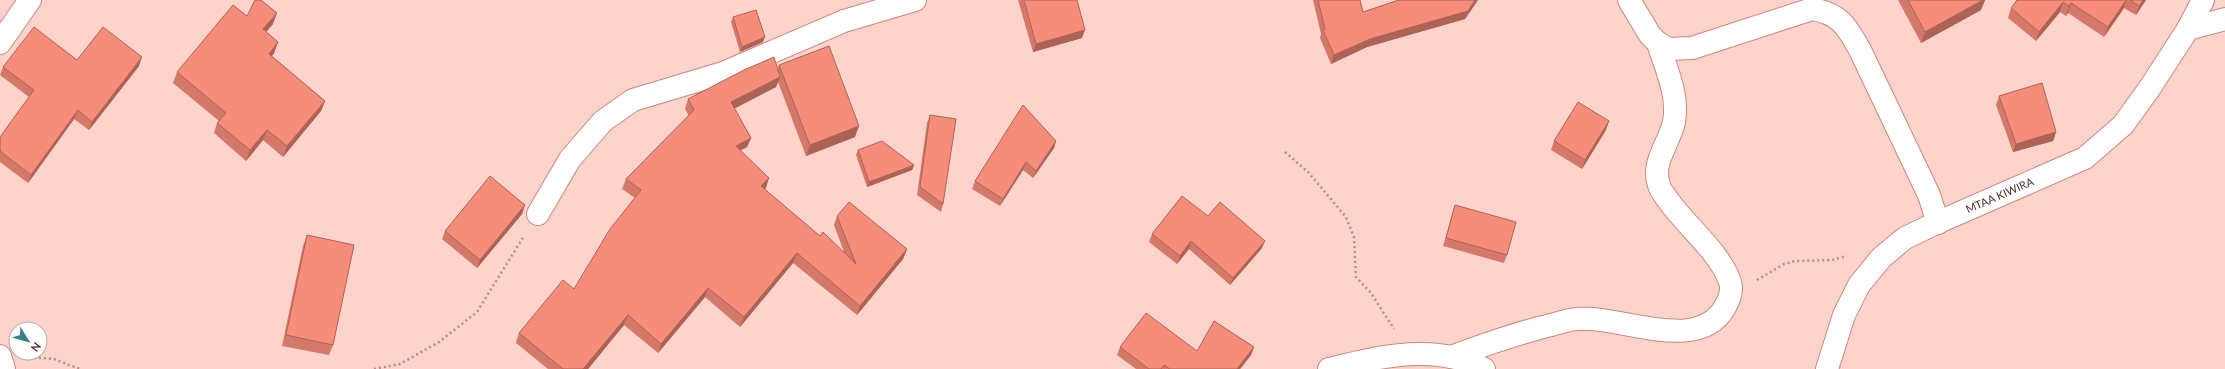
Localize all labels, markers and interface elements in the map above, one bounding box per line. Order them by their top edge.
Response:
street label: MTAA KIWIRA [1964,174,2036,215]
north arrow [8,321,48,361]
text: N [29,340,44,355]

